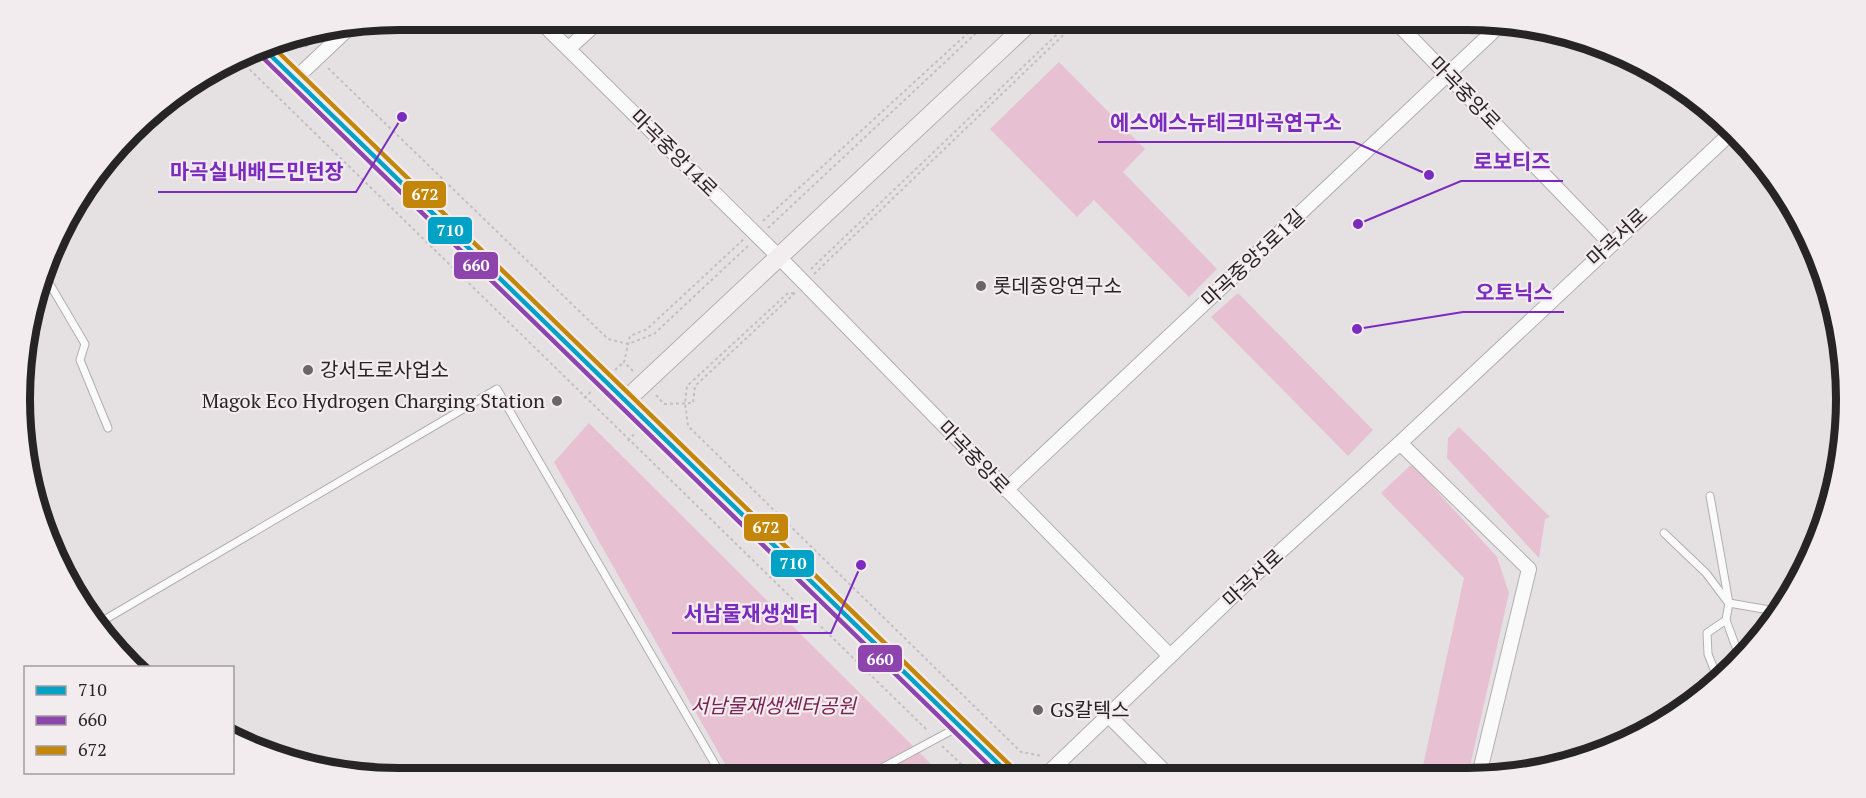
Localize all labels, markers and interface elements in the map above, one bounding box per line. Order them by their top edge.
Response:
street label: 마곡중앙로 [1424,50,1507,135]
street label: 마곡중앙14로 [625,103,724,202]
callout: 에스에스뉴테크마곡연구소 [1098,103,1354,142]
text: 에스에스뉴테크마곡연구소 [1110,108,1342,136]
callout: 로보티즈 [1461,142,1563,181]
text: 로보티즈 [1473,147,1551,175]
callout: 마곡실내배드민턴장 [158,153,356,192]
text: 마곡실내배드민턴장 [170,157,344,185]
line badge: 672 [402,180,447,209]
text: 672 [411,183,439,205]
street label: 마곡서로 [1581,202,1653,272]
street label: 마곡중앙5로1길 [1195,203,1310,312]
line badge: 710 [427,216,473,245]
text: 710 [436,219,464,241]
line badge: 660 [453,251,499,280]
text: 660 [462,254,490,276]
place label: 롯데중앙연구소 [993,272,1122,299]
callout: 오토닉스 [1463,273,1564,312]
text: 오토닉스 [1475,278,1553,306]
marker: 롯데중앙연구소 [974,279,988,293]
place label: 강서도로사업소 [320,356,449,383]
marker: 강서도로사업소 [301,363,315,377]
place label: Magok Eco Hydrogen Charging Station [202,387,545,414]
marker: Magok Eco Hydrogen Charging Station [550,394,564,408]
street label: 마곡중앙로 [933,414,1016,499]
line badge: 672 [743,513,789,542]
text: 672 [752,516,780,538]
street label: 마곡서로 [1217,543,1289,613]
line badge: 710 [770,549,815,578]
text: 710 [779,552,807,574]
callout: 서남물재생센터 [672,594,831,633]
text: 서남물재생센터 [683,599,819,627]
line badge: 660 [857,644,903,673]
text: 660 [866,648,894,670]
legend [24,666,234,774]
text: 710 [78,677,107,701]
park label: 서남물재생센터공원 [690,692,857,719]
place label: GS칼텍스 [1050,696,1130,723]
marker: GS칼텍스 [1031,703,1045,717]
text: 660 [78,707,107,731]
text: 672 [78,737,107,761]

